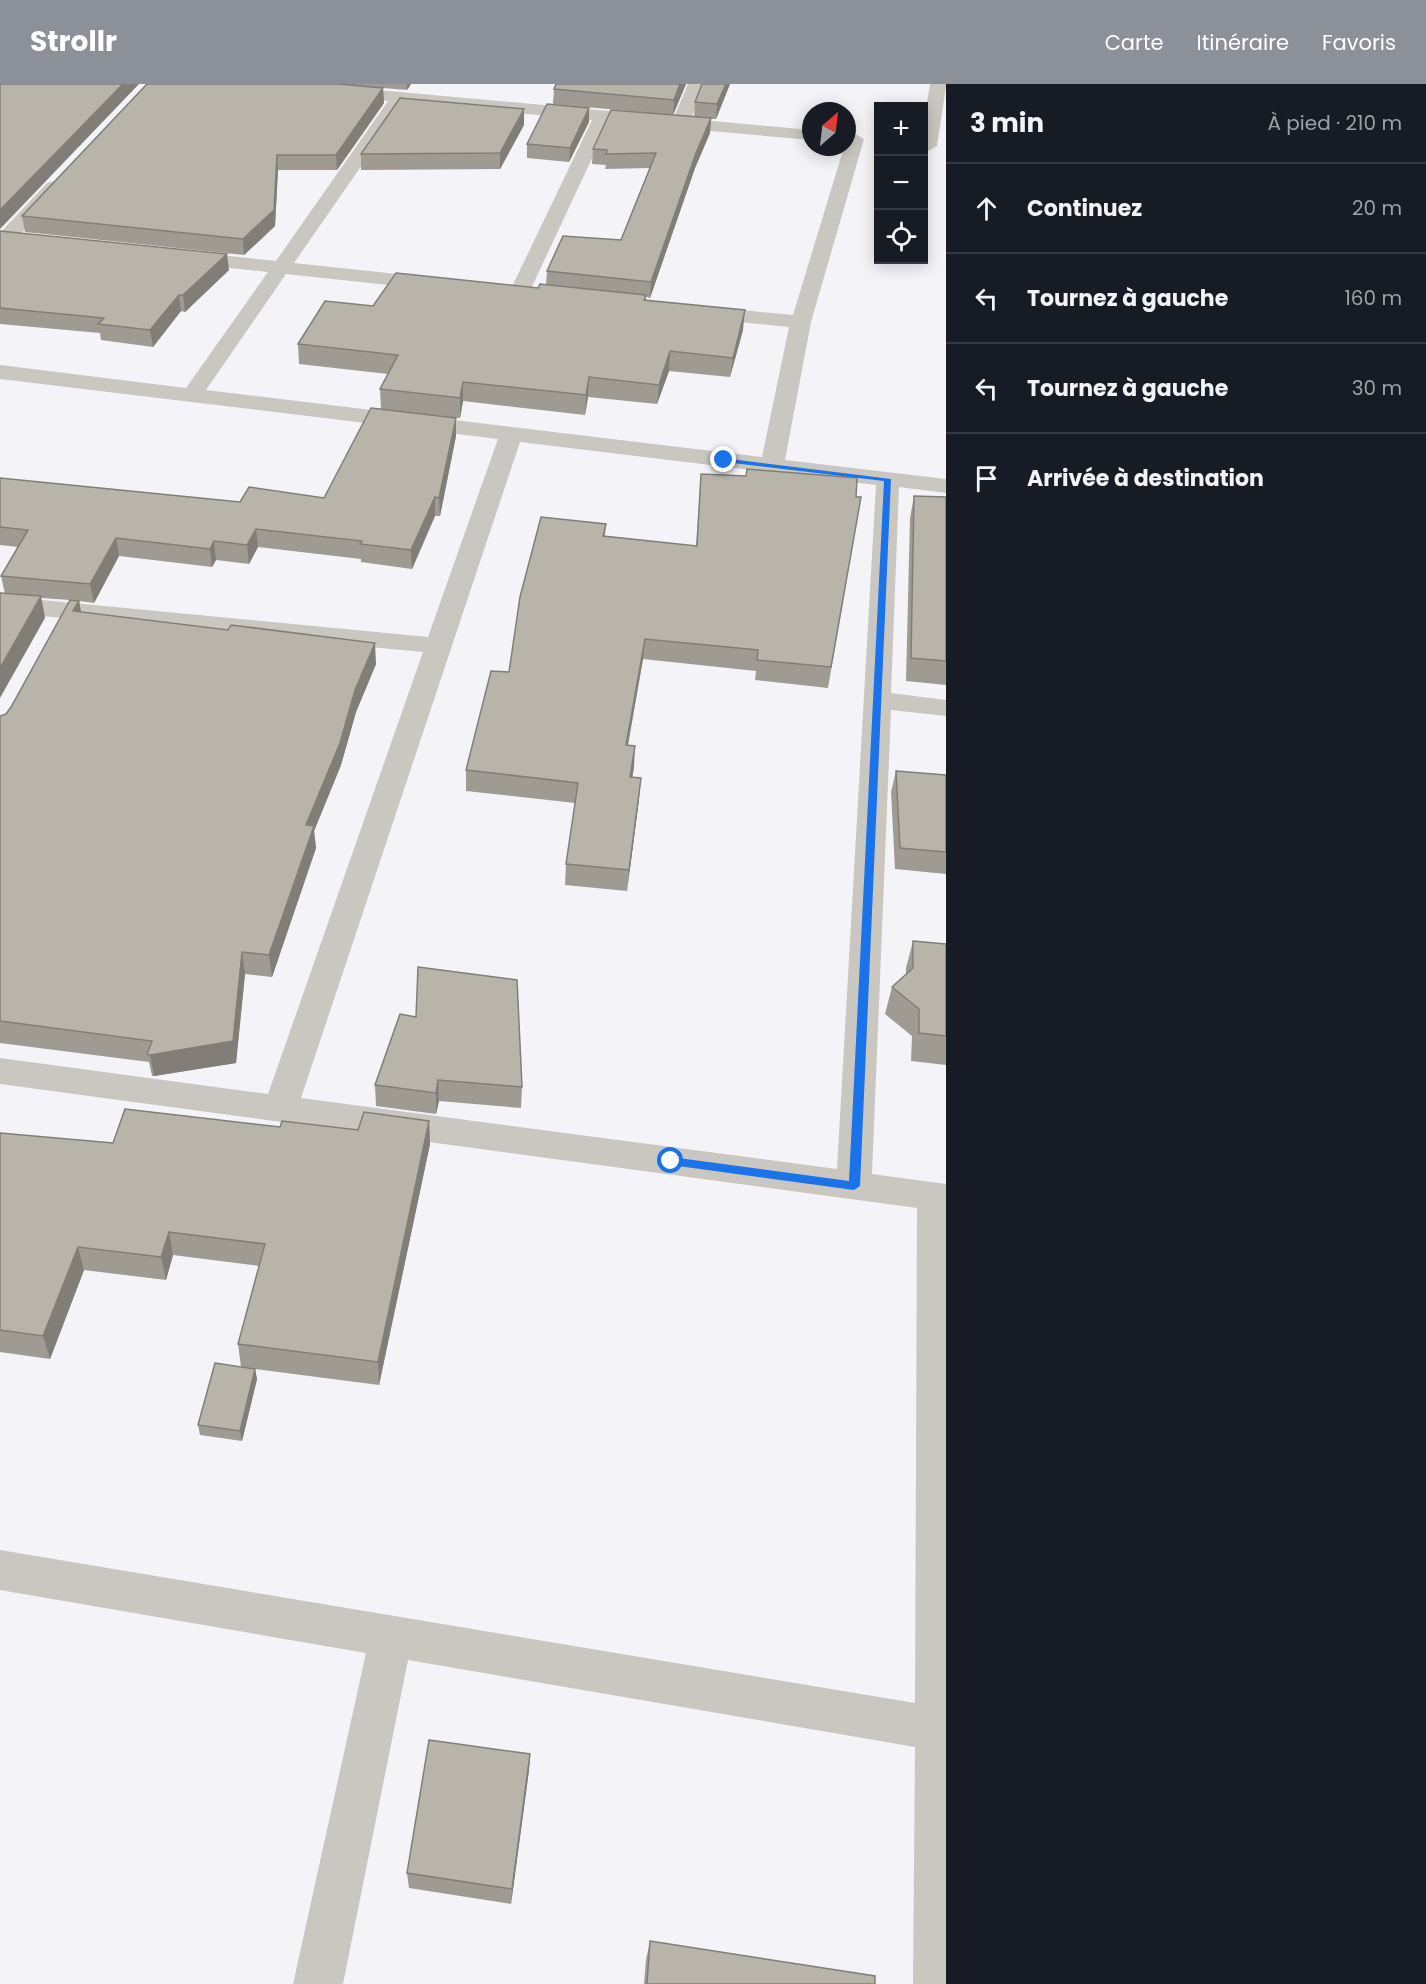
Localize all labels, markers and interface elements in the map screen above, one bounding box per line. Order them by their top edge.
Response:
text: Strollr [30,22,117,61]
text: Carte [1105,28,1164,57]
text: Itinéraire [1197,28,1289,57]
text: Favoris [1322,28,1396,57]
north arrow [802,102,856,156]
map controls [874,102,928,264]
button: + [874,102,928,156]
text: 3 min [970,105,1044,141]
text: À pied · 210 m [1268,109,1402,137]
button: − [874,156,928,210]
icon: ahead [970,192,1003,225]
text: Continuez [1027,193,1142,224]
text: 20 m [1352,194,1402,222]
button: locate [874,210,928,264]
icon: left [970,282,1003,315]
text: Tournez à gauche [1027,283,1228,314]
text: 160 m [1344,284,1402,312]
icon: left [970,372,1003,405]
text: Tournez à gauche [1027,373,1228,404]
text: 30 m [1352,374,1402,402]
route end [710,446,736,472]
icon: arrive [970,462,1003,495]
text: Arrivée à destination [1027,463,1264,494]
route start [657,1147,683,1173]

